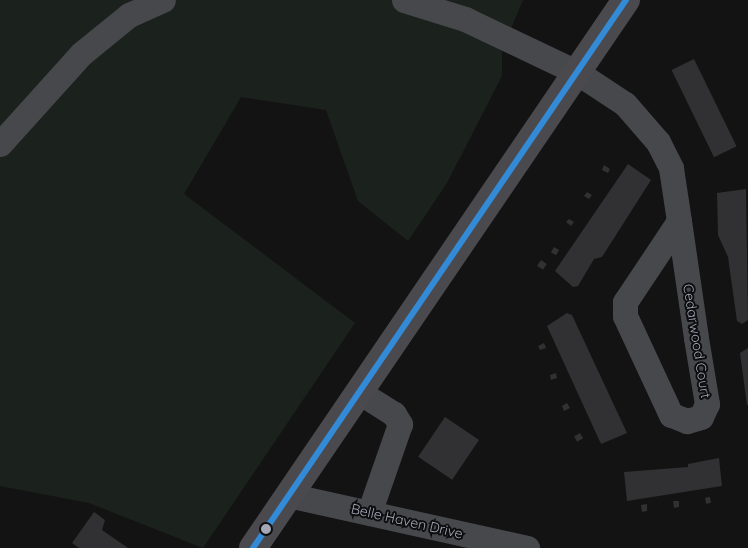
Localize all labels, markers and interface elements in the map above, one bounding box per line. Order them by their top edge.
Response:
street label: Cedarwood Court [680,283,714,399]
street label: Belle Haven Drive [349,500,465,542]
unlabelled marker [261,524,271,534]

